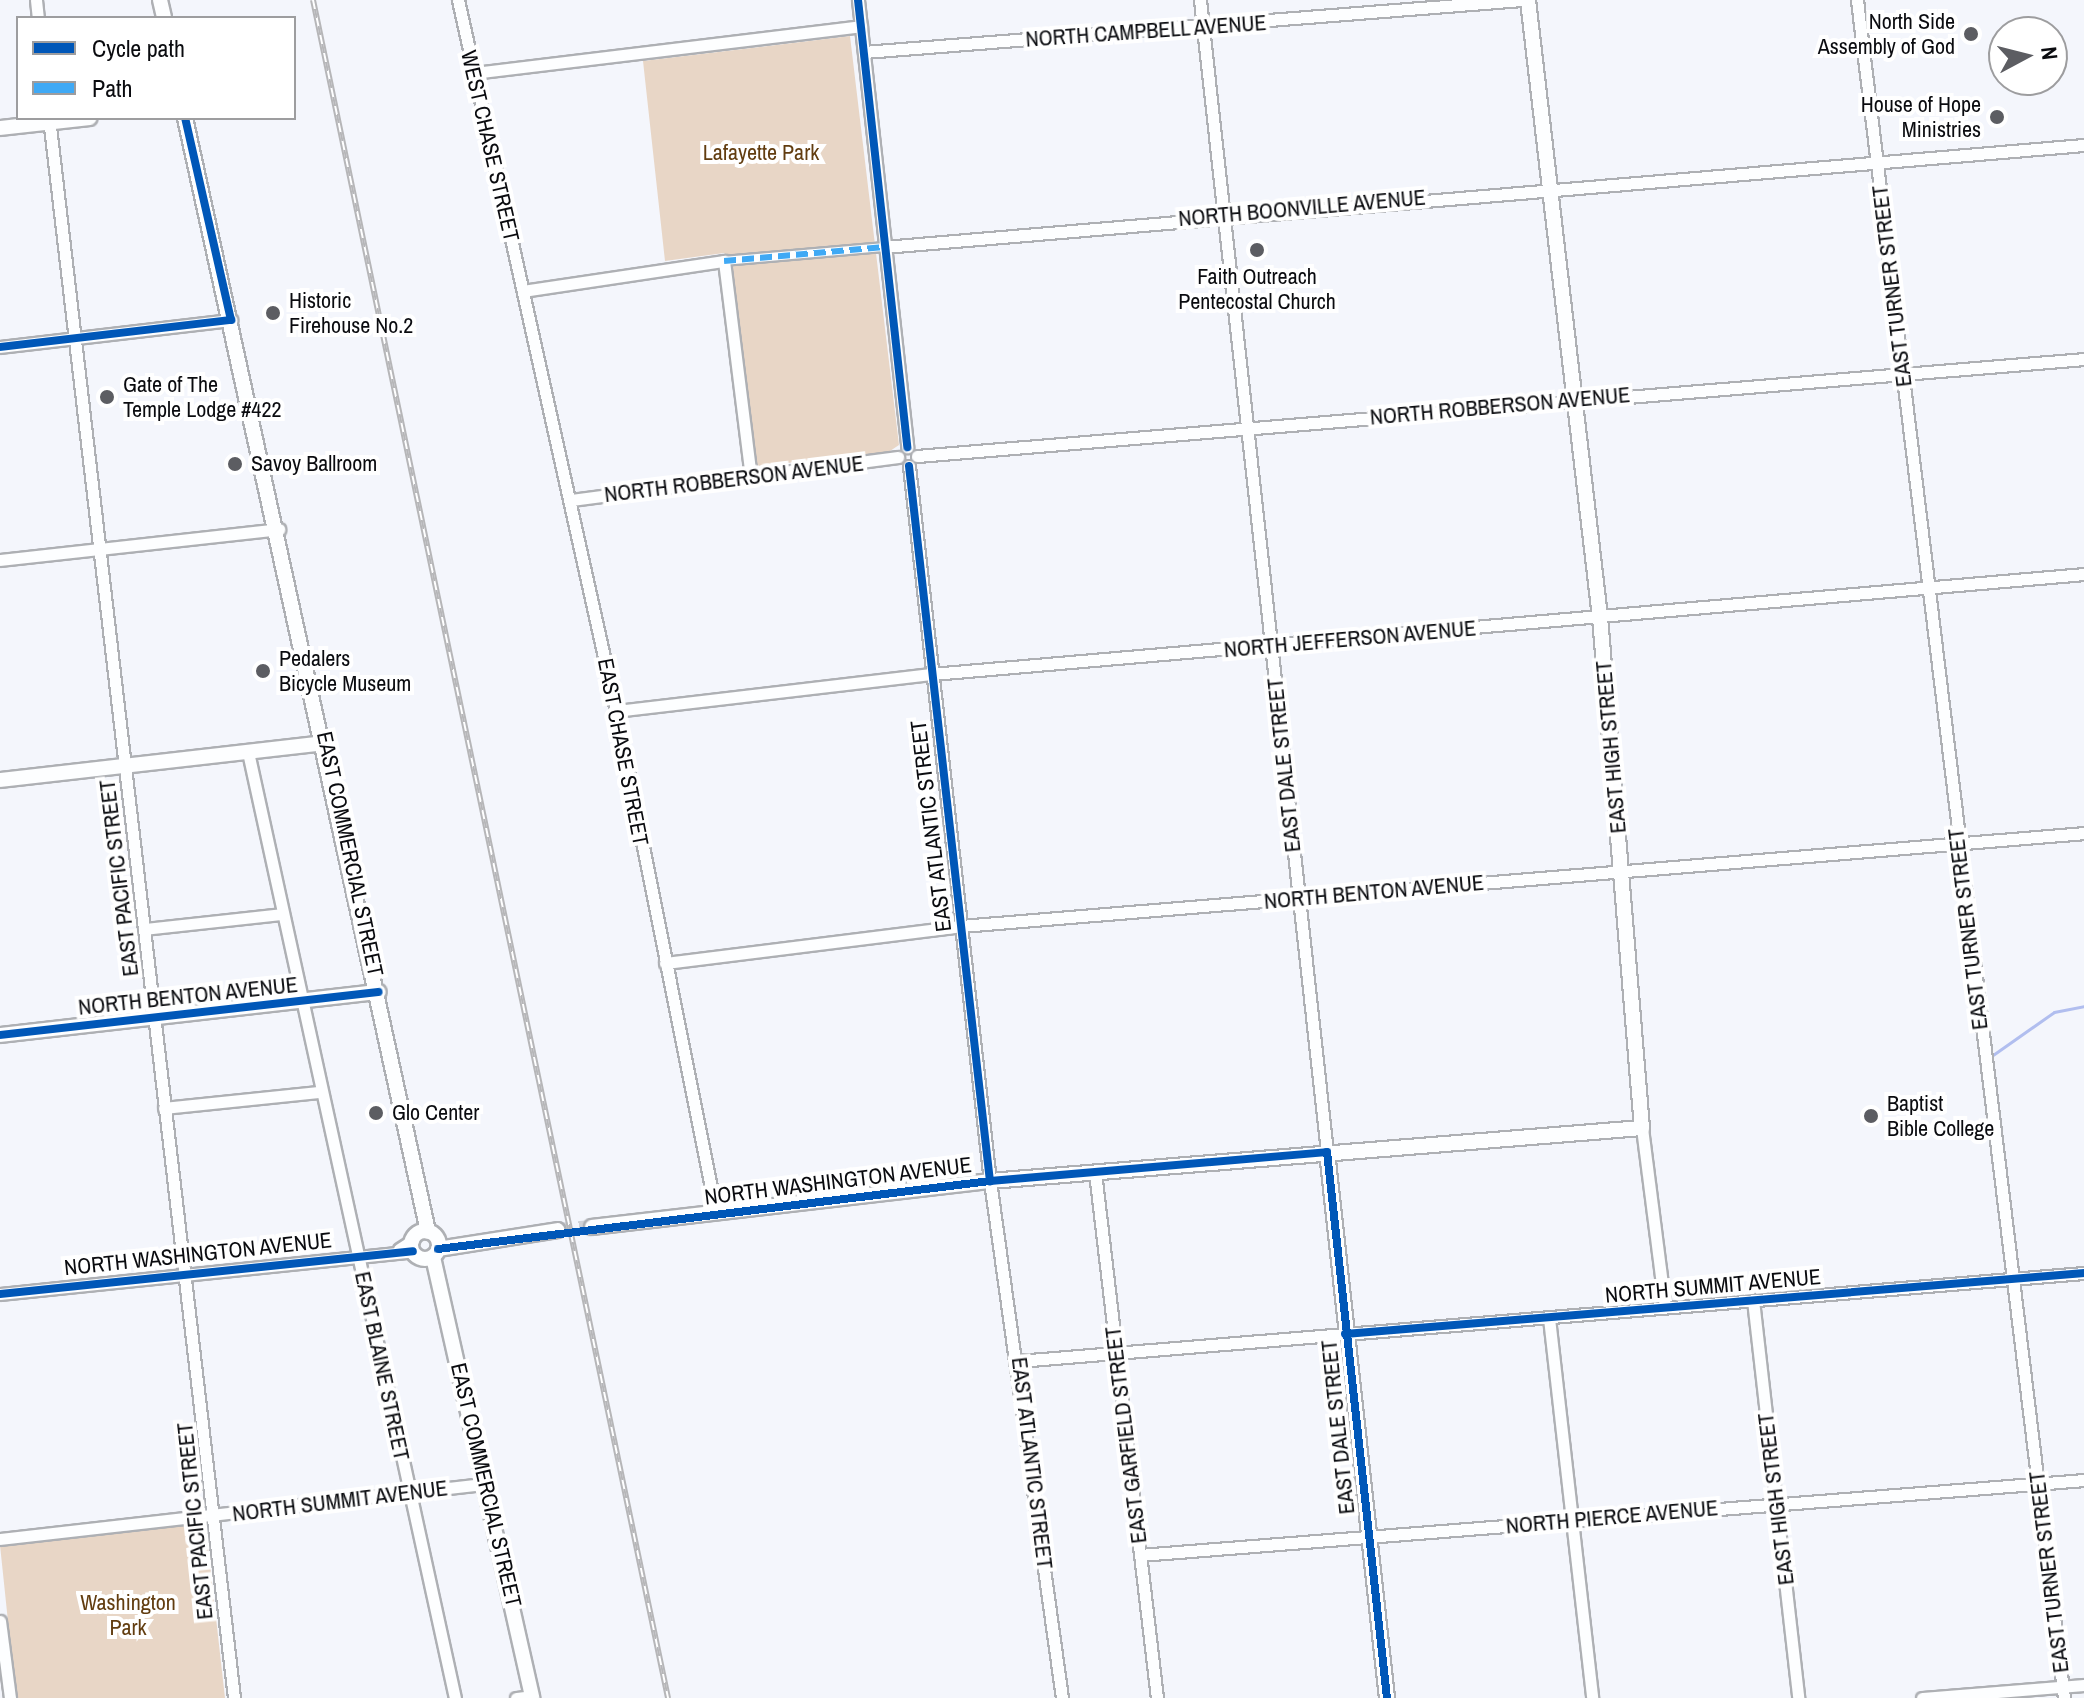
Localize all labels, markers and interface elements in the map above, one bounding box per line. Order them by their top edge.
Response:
place label: North Side Assembly of God [1818,8,1955,60]
street label: NORTH CAMPBELL AVENUE [1024,9,1268,53]
legend [16,16,296,120]
north arrow [1988,16,2068,96]
marker: North Side Assembly of God [1962,25,1980,43]
text: Cycle path [92,32,185,64]
text: N [2034,45,2066,62]
street label: WEST CHASE STREET [455,48,525,244]
text: Path [92,72,133,104]
place label: House of Hope Ministries [1861,91,1981,142]
marker: House of Hope Ministries [1988,108,2006,126]
park label: Lafayette Park [703,140,819,166]
street label: EAST TURNER STREET [1866,183,1918,389]
street label: NORTH BOONVILLE AVENUE [1177,184,1427,232]
marker: Faith Outreach Pentecostal Church [1248,241,1266,259]
place label: Faith Outreach Pentecostal Church [1178,263,1336,314]
place label: Historic Firehouse No.2 [289,287,413,338]
marker: Historic Firehouse No.2 [264,304,282,322]
place label: Gate of The Temple Lodge #422 [123,371,281,422]
street label: NORTH ROBBERSON AVENUE [1368,381,1632,431]
marker: Gate of The Temple Lodge #422 [98,388,116,406]
street label: NORTH ROBBERSON AVENUE [602,450,866,508]
place label: Savoy Ballroom [251,451,377,477]
marker: Savoy Ballroom [226,455,244,473]
street label: NORTH JEFFERSON AVENUE [1222,615,1478,663]
place label: Pedalers Bicycle Museum [279,645,411,696]
street label: EAST CHASE STREET [592,656,654,848]
street label: EAST HIGH STREET [1590,659,1632,835]
marker: Pedalers Bicycle Museum [254,662,272,680]
street label: EAST DALE STREET [1262,676,1306,854]
street label: EAST ATLANTIC STREET [905,718,957,934]
street label: EAST COMMERCIAL STREET [311,729,389,979]
street label: EAST PACIFIC STREET [94,778,144,978]
street label: EAST TURNER STREET [1942,826,1994,1032]
street label: NORTH BENTON AVENUE [1262,869,1486,915]
street label: NORTH BENTON AVENUE [76,971,300,1021]
place label: Baptist Bible College [1887,1090,1994,1142]
place label: Glo Center [392,1100,479,1126]
marker: Glo Center [367,1104,385,1122]
marker: Baptist Bible College [1862,1107,1880,1125]
street label: NORTH WASHINGTON AVENUE [702,1151,974,1211]
street label: NORTH WASHINGTON AVENUE [62,1227,334,1281]
street label: NORTH SUMMIT AVENUE [1603,1263,1823,1309]
street label: EAST BLAINE STREET [349,1269,415,1463]
street label: EAST GARFIELD STREET [1100,1325,1152,1545]
street label: EAST DALE STREET [1316,1338,1360,1516]
street label: EAST ATLANTIC STREET [1006,1355,1058,1571]
street label: EAST COMMERCIAL STREET [445,1360,527,1610]
street label: EAST HIGH STREET [1752,1411,1800,1587]
street label: EAST PACIFIC STREET [172,1421,218,1621]
street label: EAST TURNER STREET [2023,1469,2075,1675]
street label: NORTH SUMMIT AVENUE [230,1475,450,1527]
street label: NORTH PIERCE AVENUE [1504,1495,1720,1539]
park label: Washington Park [80,1589,176,1640]

